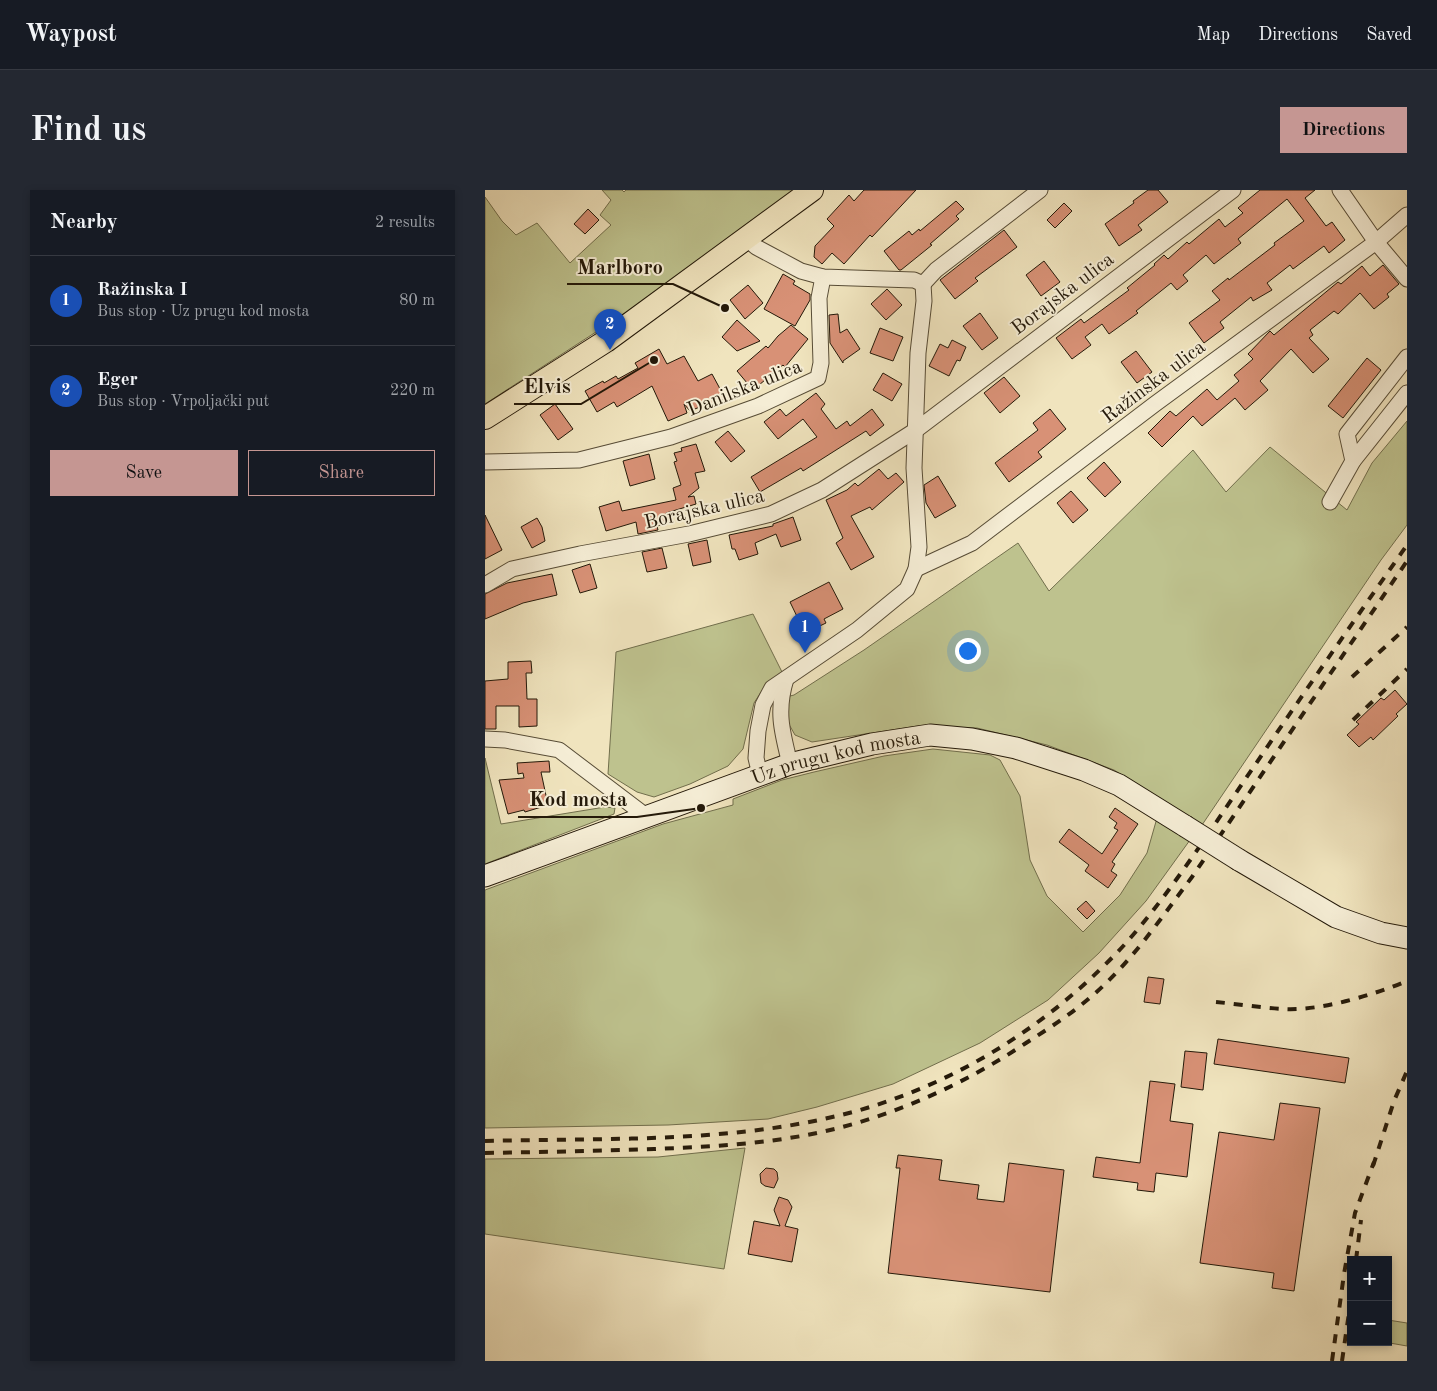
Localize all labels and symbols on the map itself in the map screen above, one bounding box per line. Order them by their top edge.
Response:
callout: Marlboro [567,248,673,284]
street label: Borajska ulica [1008,250,1118,340]
text: Marlboro [577,258,663,279]
pin: 2 [594,309,626,350]
street label: Ražinska ulica [1099,337,1210,428]
street label: Danilska ulica [685,357,805,421]
callout: Elvis [514,368,581,404]
text: Elvis [523,377,571,398]
street label: Borajska ulica [642,486,767,534]
pin: 1 [789,612,821,653]
your location [955,638,981,664]
street label: Uz prugu kod mosta [749,729,922,789]
callout: Kod mosta [518,781,637,817]
text: Kod mosta [529,790,628,811]

